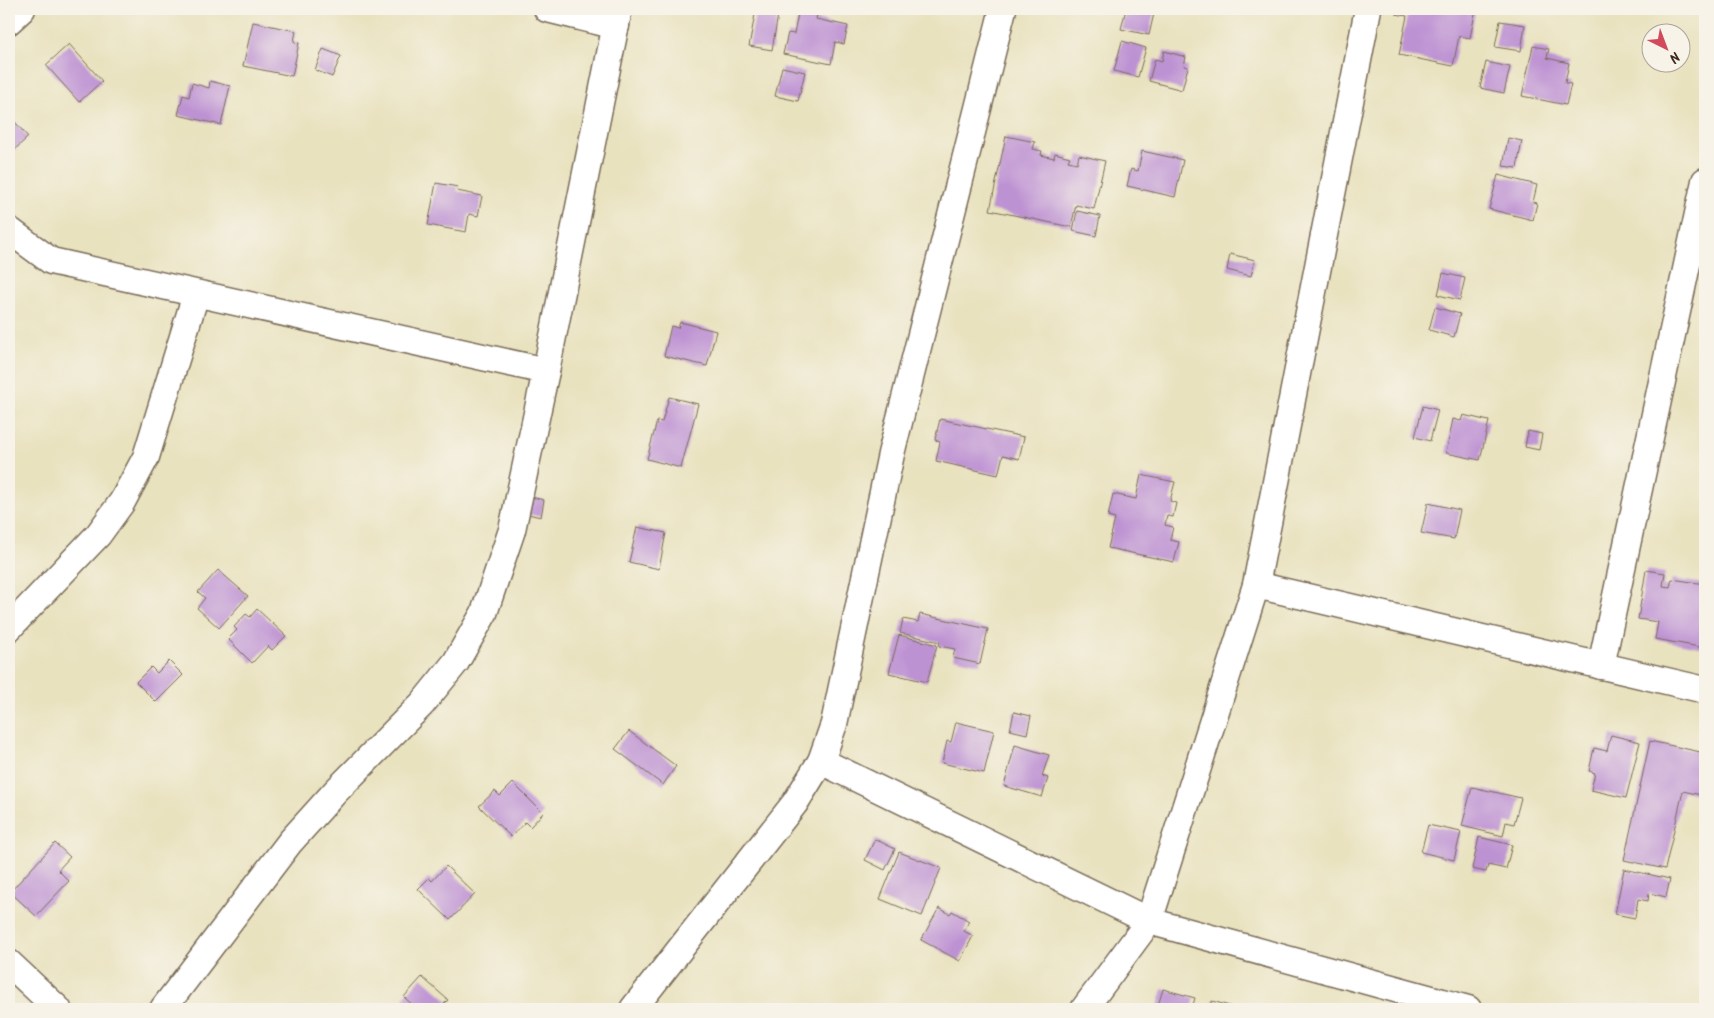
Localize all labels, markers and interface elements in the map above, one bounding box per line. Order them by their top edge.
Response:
north arrow [1642,22,1692,72]
text: N [1663,46,1685,68]

